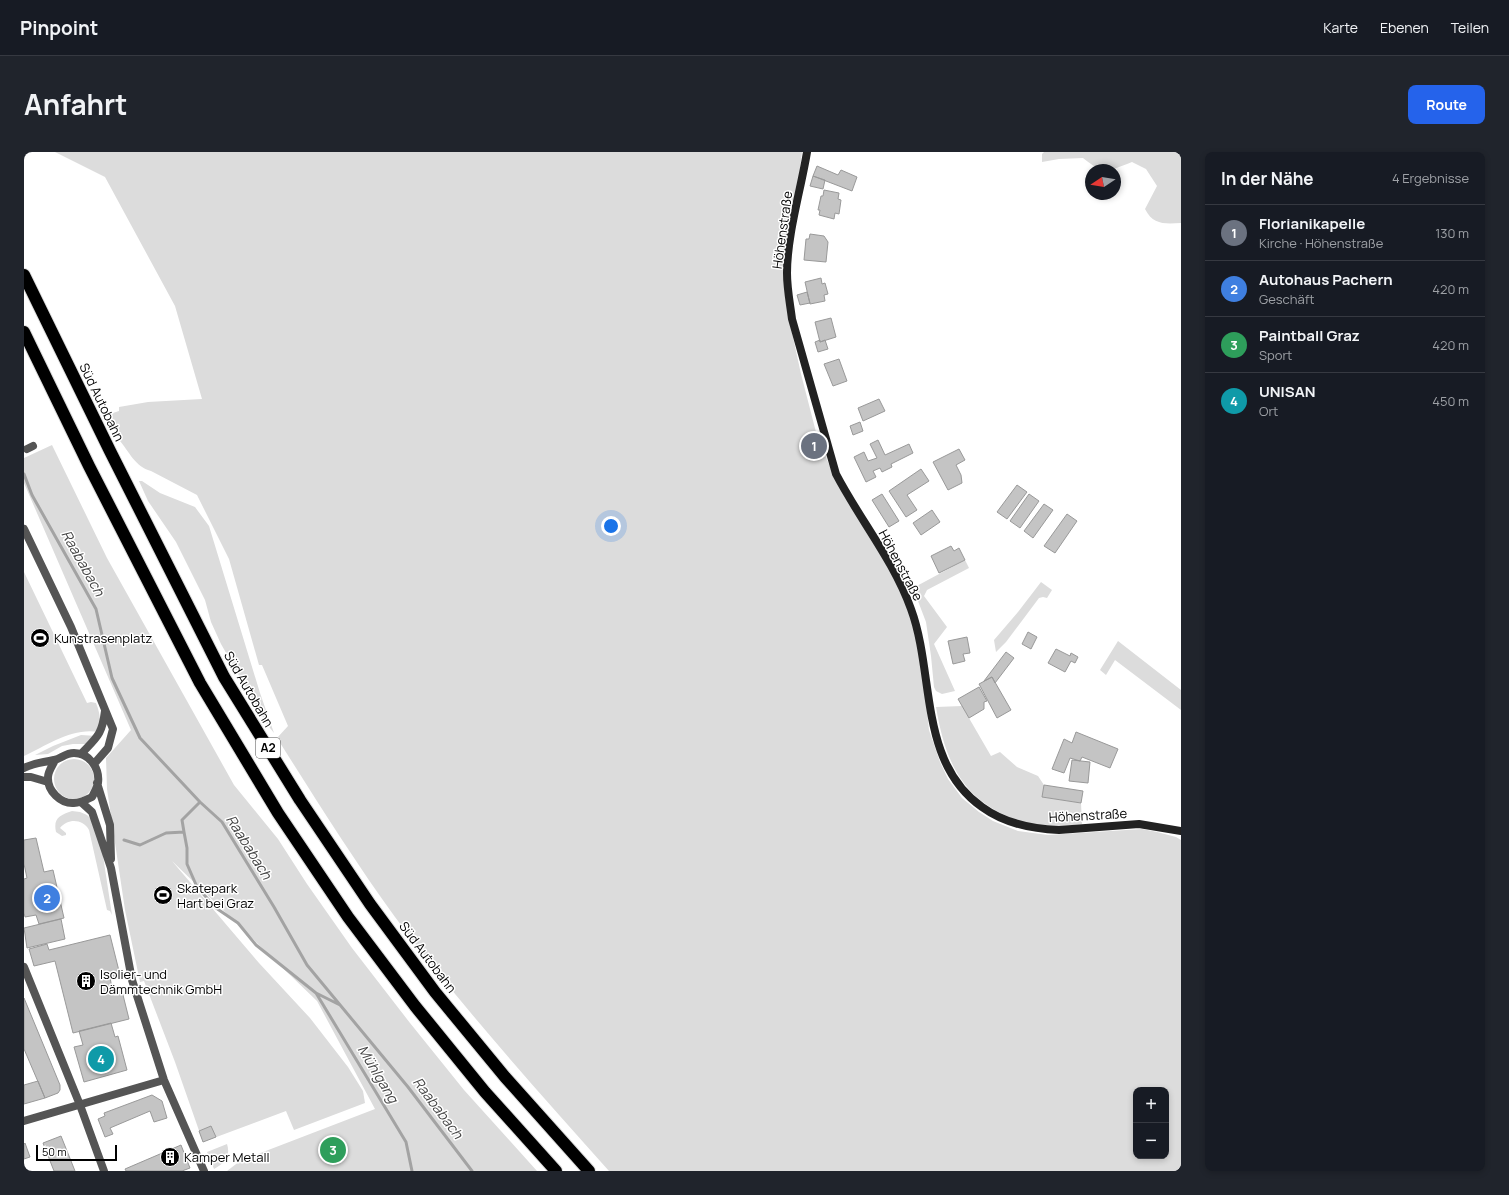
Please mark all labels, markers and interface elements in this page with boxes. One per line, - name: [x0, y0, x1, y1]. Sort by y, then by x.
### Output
- text: Pinpoint: [20, 15, 98, 41]
- text: Karte: [1323, 18, 1358, 37]
- text: Ebenen: [1380, 18, 1429, 37]
- text: Teilen: [1451, 18, 1489, 37]
- text: Anfahrt: [24, 85, 127, 123]
- button: Route: [1408, 85, 1485, 124]
- north arrow: [1085, 164, 1121, 200]
- text: In der Nähe: [1221, 167, 1314, 190]
- text: 4 Ergebnisse: [1392, 169, 1469, 187]
- street label: Höhenstraße: [768, 189, 796, 270]
- text: Florianikapelle: [1259, 213, 1365, 234]
- text: 1: [1231, 224, 1237, 242]
- text: 130 m: [1435, 224, 1469, 242]
- text: Kirche · Höhenstraße: [1259, 234, 1383, 252]
- text: Autohaus Pachern: [1259, 269, 1393, 290]
- text: 2: [1230, 280, 1238, 298]
- text: 420 m: [1432, 280, 1469, 298]
- text: Geschäft: [1259, 290, 1315, 308]
- text: Paintball Graz: [1259, 325, 1360, 346]
- text: 3: [1230, 336, 1238, 354]
- text: 420 m: [1432, 336, 1469, 354]
- text: Sport: [1259, 346, 1292, 364]
- street label: Süd Autobahn: [75, 360, 129, 444]
- text: UNISAN: [1259, 381, 1315, 402]
- text: 4: [1230, 392, 1238, 410]
- text: 450 m: [1432, 392, 1469, 410]
- text: Ort: [1259, 402, 1278, 420]
- pin: 1: [801, 431, 827, 461]
- your location: [601, 516, 621, 536]
- water label: Raababach: [58, 526, 110, 600]
- street label: Höhenstraße: [875, 526, 928, 604]
- sports icon: Kunstrasenplatz: [29, 627, 51, 649]
- place label: Kunstrasenplatz: [54, 629, 152, 647]
- street label: Süd Autobahn: [220, 648, 278, 730]
- road number: A2: [256, 738, 280, 758]
- street label: Höhenstraße: [1048, 804, 1128, 826]
- water label: Raababach: [222, 811, 277, 883]
- place label: Skatepark Hart bei Graz: [177, 879, 254, 912]
- pin: 2: [34, 883, 60, 913]
- sports icon: Skatepark Hart bei Graz: [152, 884, 174, 906]
- street label: Süd Autobahn: [395, 918, 461, 996]
- place label: Isolier- und Dämmtechnik GmbH: [100, 965, 222, 998]
- building icon: Isolier- und Dämmtechnik GmbH: [75, 970, 97, 992]
- water label: Mühlgang: [354, 1041, 404, 1108]
- pin: 4: [88, 1044, 114, 1074]
- water label: Raababach: [409, 1073, 468, 1143]
- map controls: [1133, 1087, 1169, 1159]
- button: +: [1133, 1087, 1169, 1123]
- button: −: [1133, 1123, 1169, 1159]
- pin: 3: [320, 1135, 346, 1165]
- scale bar: [36, 1143, 117, 1162]
- text: 50 m: [42, 1144, 67, 1159]
- building icon: Kamper Metall: [159, 1146, 181, 1168]
- place label: Kamper Metall: [184, 1148, 270, 1166]

